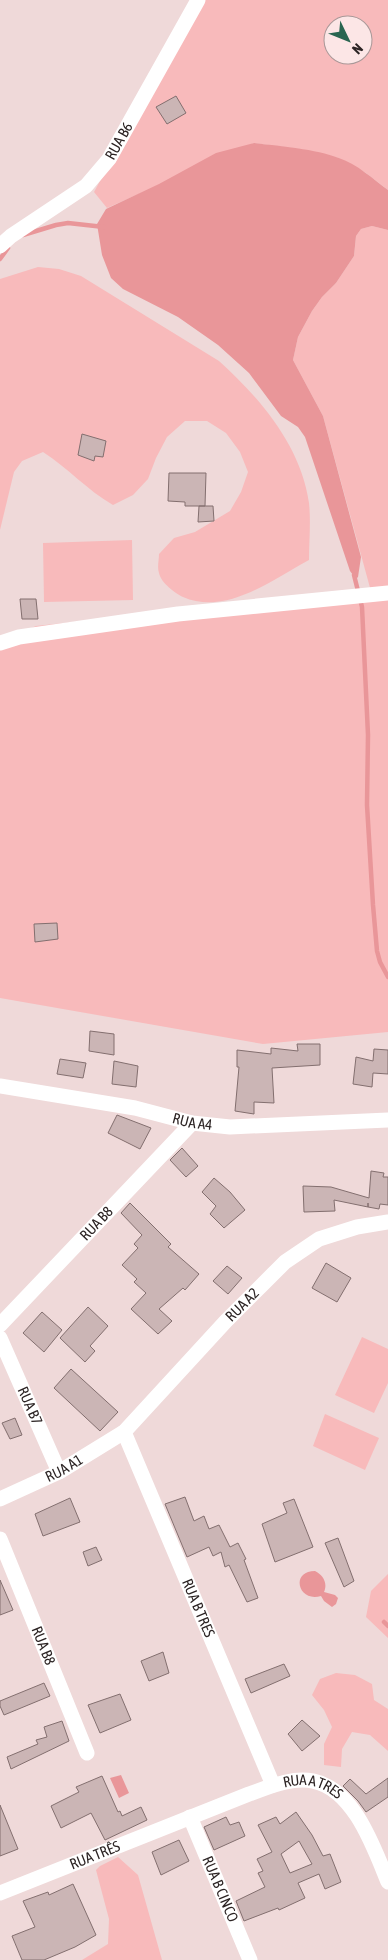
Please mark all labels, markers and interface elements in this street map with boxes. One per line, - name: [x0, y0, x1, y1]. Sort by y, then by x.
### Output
- north arrow: [323, 15, 373, 65]
- text: N: [349, 40, 366, 57]
- street label: RUA B6: [101, 119, 136, 162]
- street label: RUA A4: [171, 1109, 213, 1133]
- street label: RUA B8: [76, 1203, 116, 1244]
- street label: RUA A2: [222, 1284, 262, 1325]
- street label: RUA B7: [14, 1384, 46, 1427]
- street label: RUA A1: [43, 1451, 86, 1485]
- street label: RUA B TRES: [179, 1576, 219, 1640]
- street label: RUA B8: [28, 1624, 59, 1667]
- street label: RUA A TRES: [281, 1771, 347, 1802]
- street label: RUA TRÊS: [67, 1837, 122, 1872]
- street label: RUA B CINCO: [199, 1853, 242, 1924]

